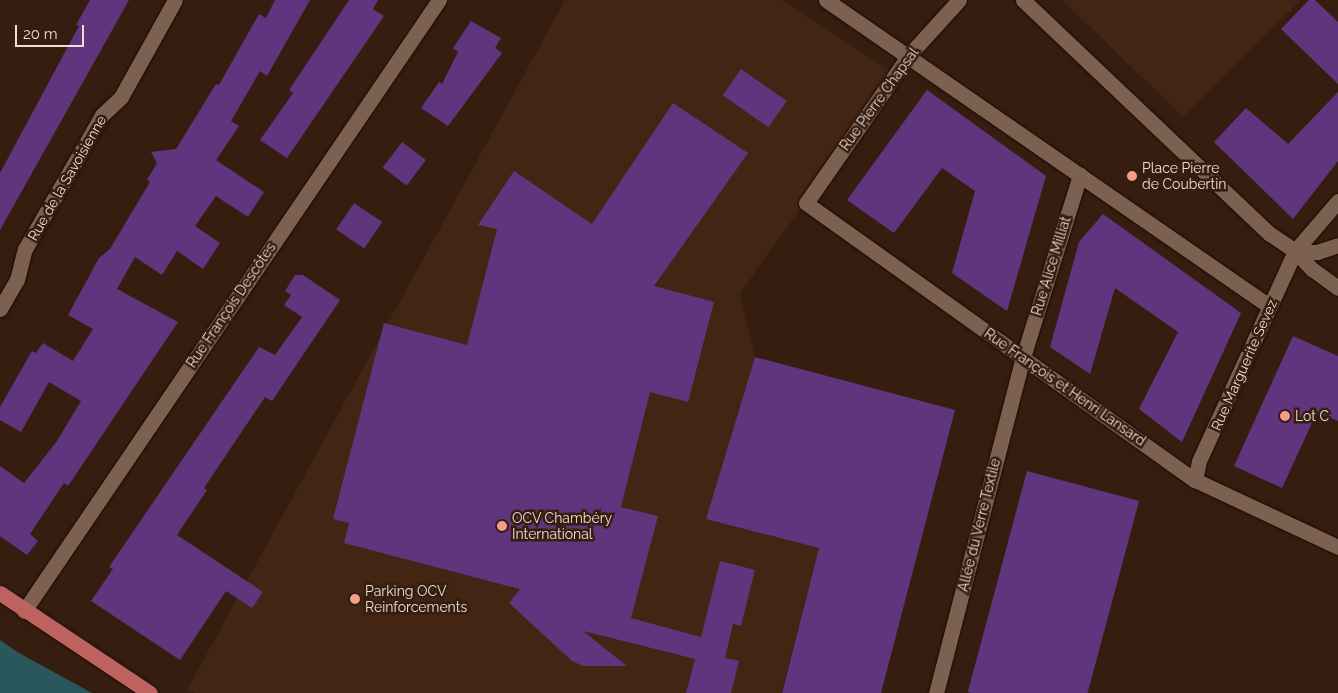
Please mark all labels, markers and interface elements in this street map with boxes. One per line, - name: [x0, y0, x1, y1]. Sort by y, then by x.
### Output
- scale bar: [18, 15, 86, 47]
- text: 20 m: [23, 25, 58, 43]
- street label: Rue Pierre Chapsal: [836, 44, 922, 154]
- street label: Rue de la Savoisienne: [24, 112, 110, 244]
- place label: Place Pierre de Coubertin: [1142, 160, 1226, 192]
- marker: Place Pierre de Coubertin: [1126, 170, 1138, 182]
- street label: Rue Alice Milliat: [1028, 214, 1074, 318]
- street label: Rue François Descôtes: [183, 239, 279, 371]
- street label: Rue Marguerite Sevez: [1207, 297, 1281, 433]
- street label: Rue François et Henri Lansard: [981, 325, 1149, 449]
- place label: Lot C: [1295, 408, 1329, 424]
- marker: Lot C: [1279, 410, 1291, 422]
- street label: Allée du Verre Textile: [954, 456, 1004, 594]
- place label: OCV Chambéry International: [512, 510, 613, 542]
- marker: OCV Chambéry International: [496, 520, 508, 532]
- place label: Parking OCV Reinforcements: [365, 583, 467, 616]
- marker: Parking OCV Reinforcements: [349, 593, 361, 605]

